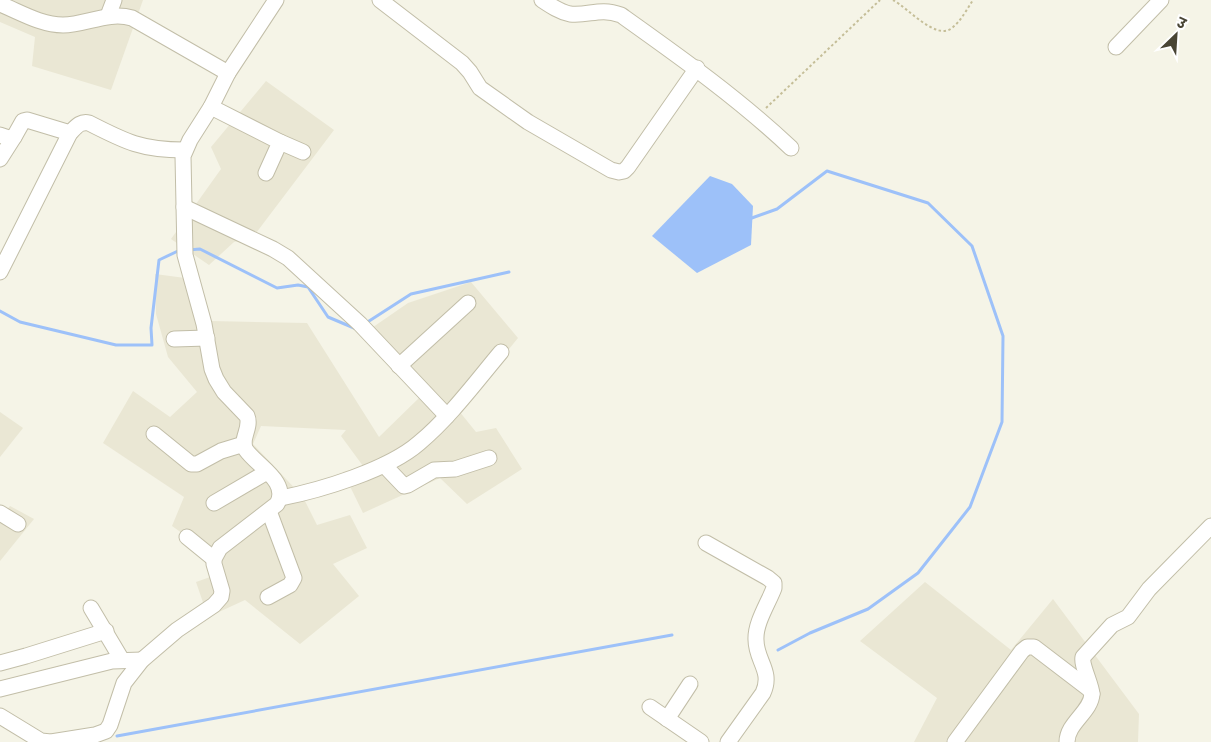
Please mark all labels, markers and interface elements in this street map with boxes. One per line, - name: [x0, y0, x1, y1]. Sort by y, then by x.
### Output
- north arrow: [1151, 10, 1201, 60]
- text: उ: [1173, 12, 1190, 34]

